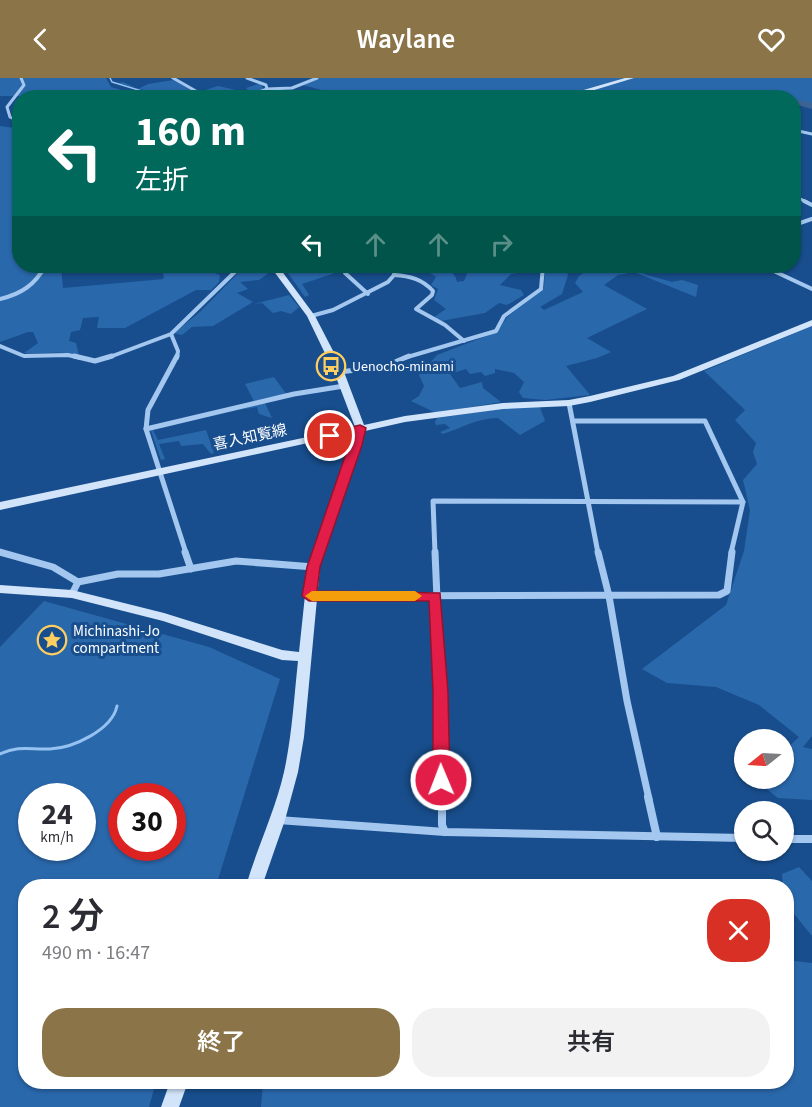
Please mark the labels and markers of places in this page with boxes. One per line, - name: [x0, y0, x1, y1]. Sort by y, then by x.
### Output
- bus stop icon: Uenocho-minami: [315, 350, 347, 382]
- place label: Uenocho-minami: [352, 357, 454, 377]
- pin: [304, 410, 355, 461]
- place label: Michinashi-Jo compartment: [73, 621, 160, 659]
- place icon: Michinashi-Jo compartment: [36, 624, 68, 656]

